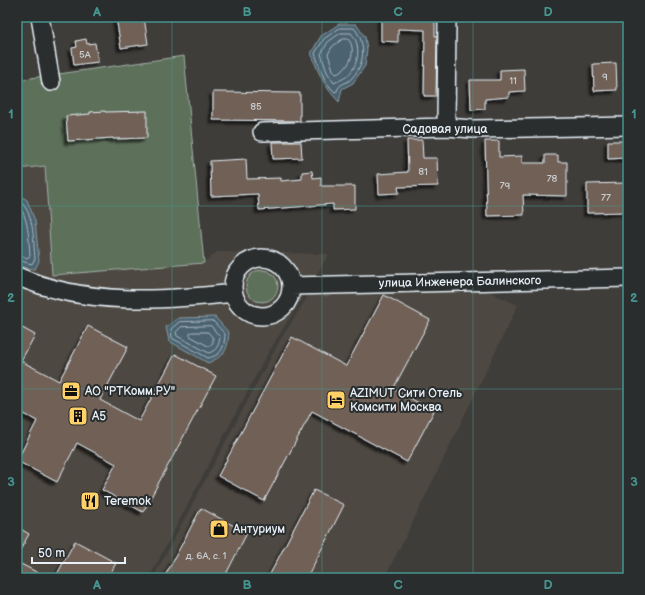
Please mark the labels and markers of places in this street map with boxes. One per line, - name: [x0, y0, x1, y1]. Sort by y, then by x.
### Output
- office icon: АО "РТКомм.РУ": [60, 380, 82, 402]
- place label: АО "РТКомм.РУ": [84, 384, 175, 399]
- place label: AZIMUT Сити Отель Комсити Москва: [350, 386, 462, 415]
- hotel icon: AZIMUT Сити Отель Комсити Москва: [325, 389, 347, 411]
- building icon: А5: [67, 405, 89, 427]
- place label: А5: [91, 409, 106, 424]
- restaurant icon: Teremok: [79, 490, 101, 512]
- place label: Teremok: [104, 494, 151, 509]
- shop icon: Антуриум: [208, 518, 230, 540]
- place label: Антуриум: [232, 522, 285, 537]

